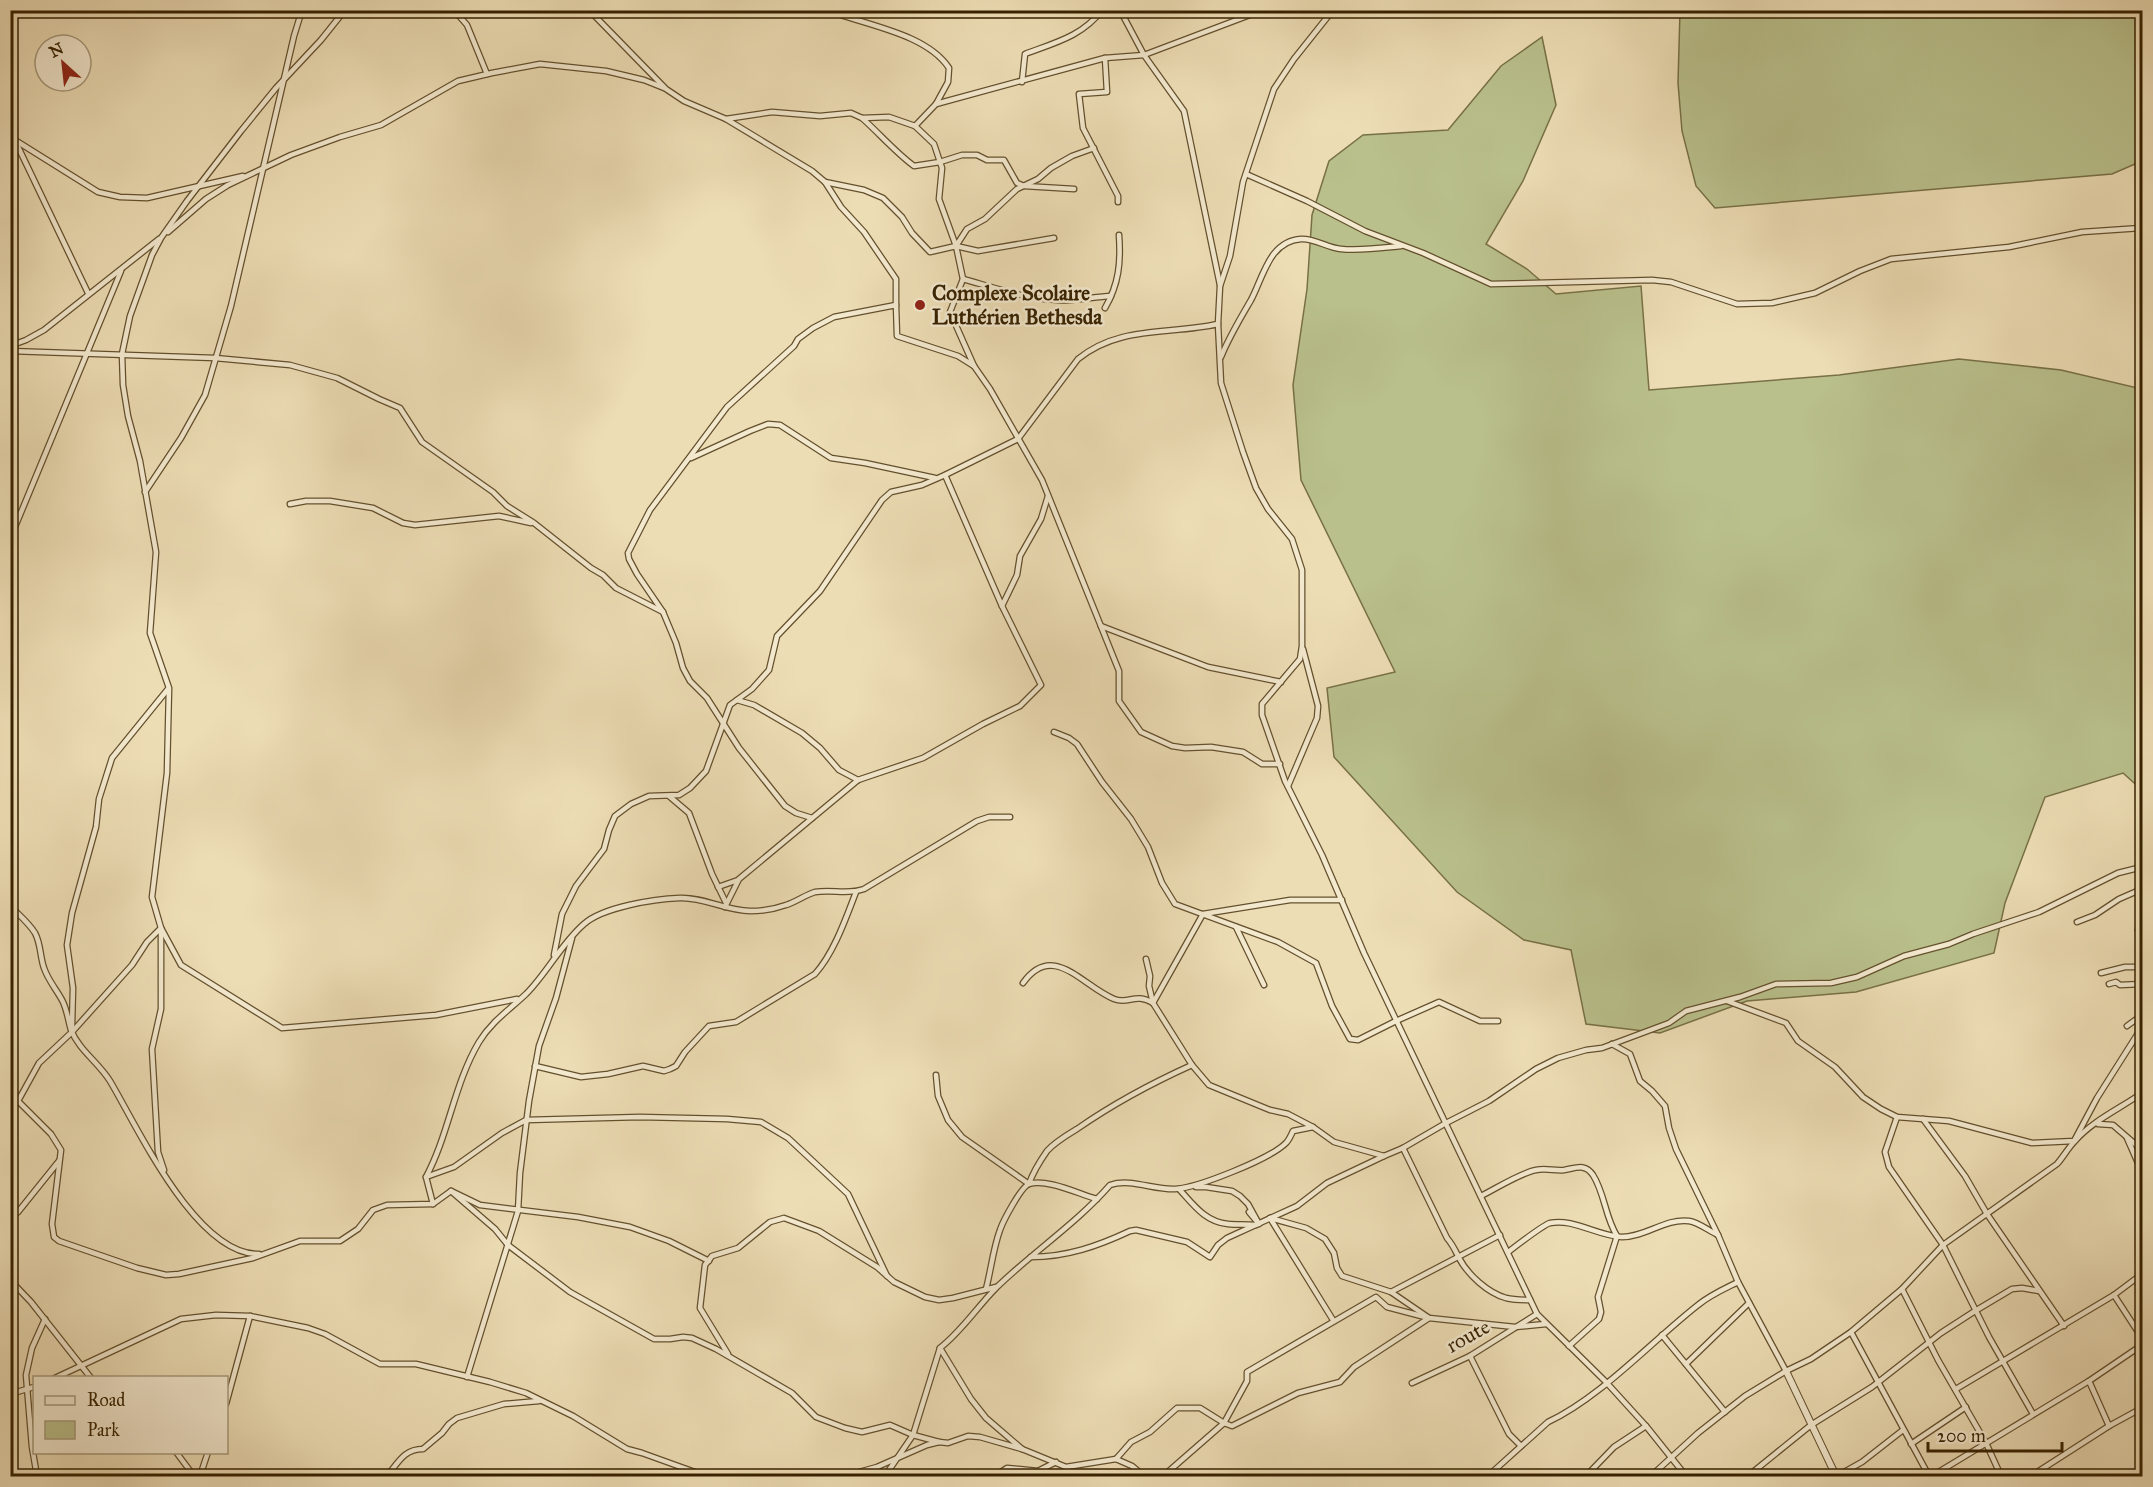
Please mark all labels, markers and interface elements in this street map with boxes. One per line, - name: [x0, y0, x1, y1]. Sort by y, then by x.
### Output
- north arrow: [33, 33, 93, 93]
- text: N: [46, 38, 67, 62]
- place label: Complexe Scolaire Luthérien Bethesda: [932, 280, 1103, 330]
- marker: Complexe Scolaire Luthérien Bethesda: [913, 298, 927, 312]
- street label: route: [1442, 1313, 1495, 1358]
- legend: [33, 1376, 228, 1454]
- text: Road: [87, 1389, 125, 1411]
- scale bar: [1928, 1415, 2062, 1453]
- text: Park: [87, 1419, 120, 1441]
- text: 200 m: [1937, 1425, 1986, 1447]

